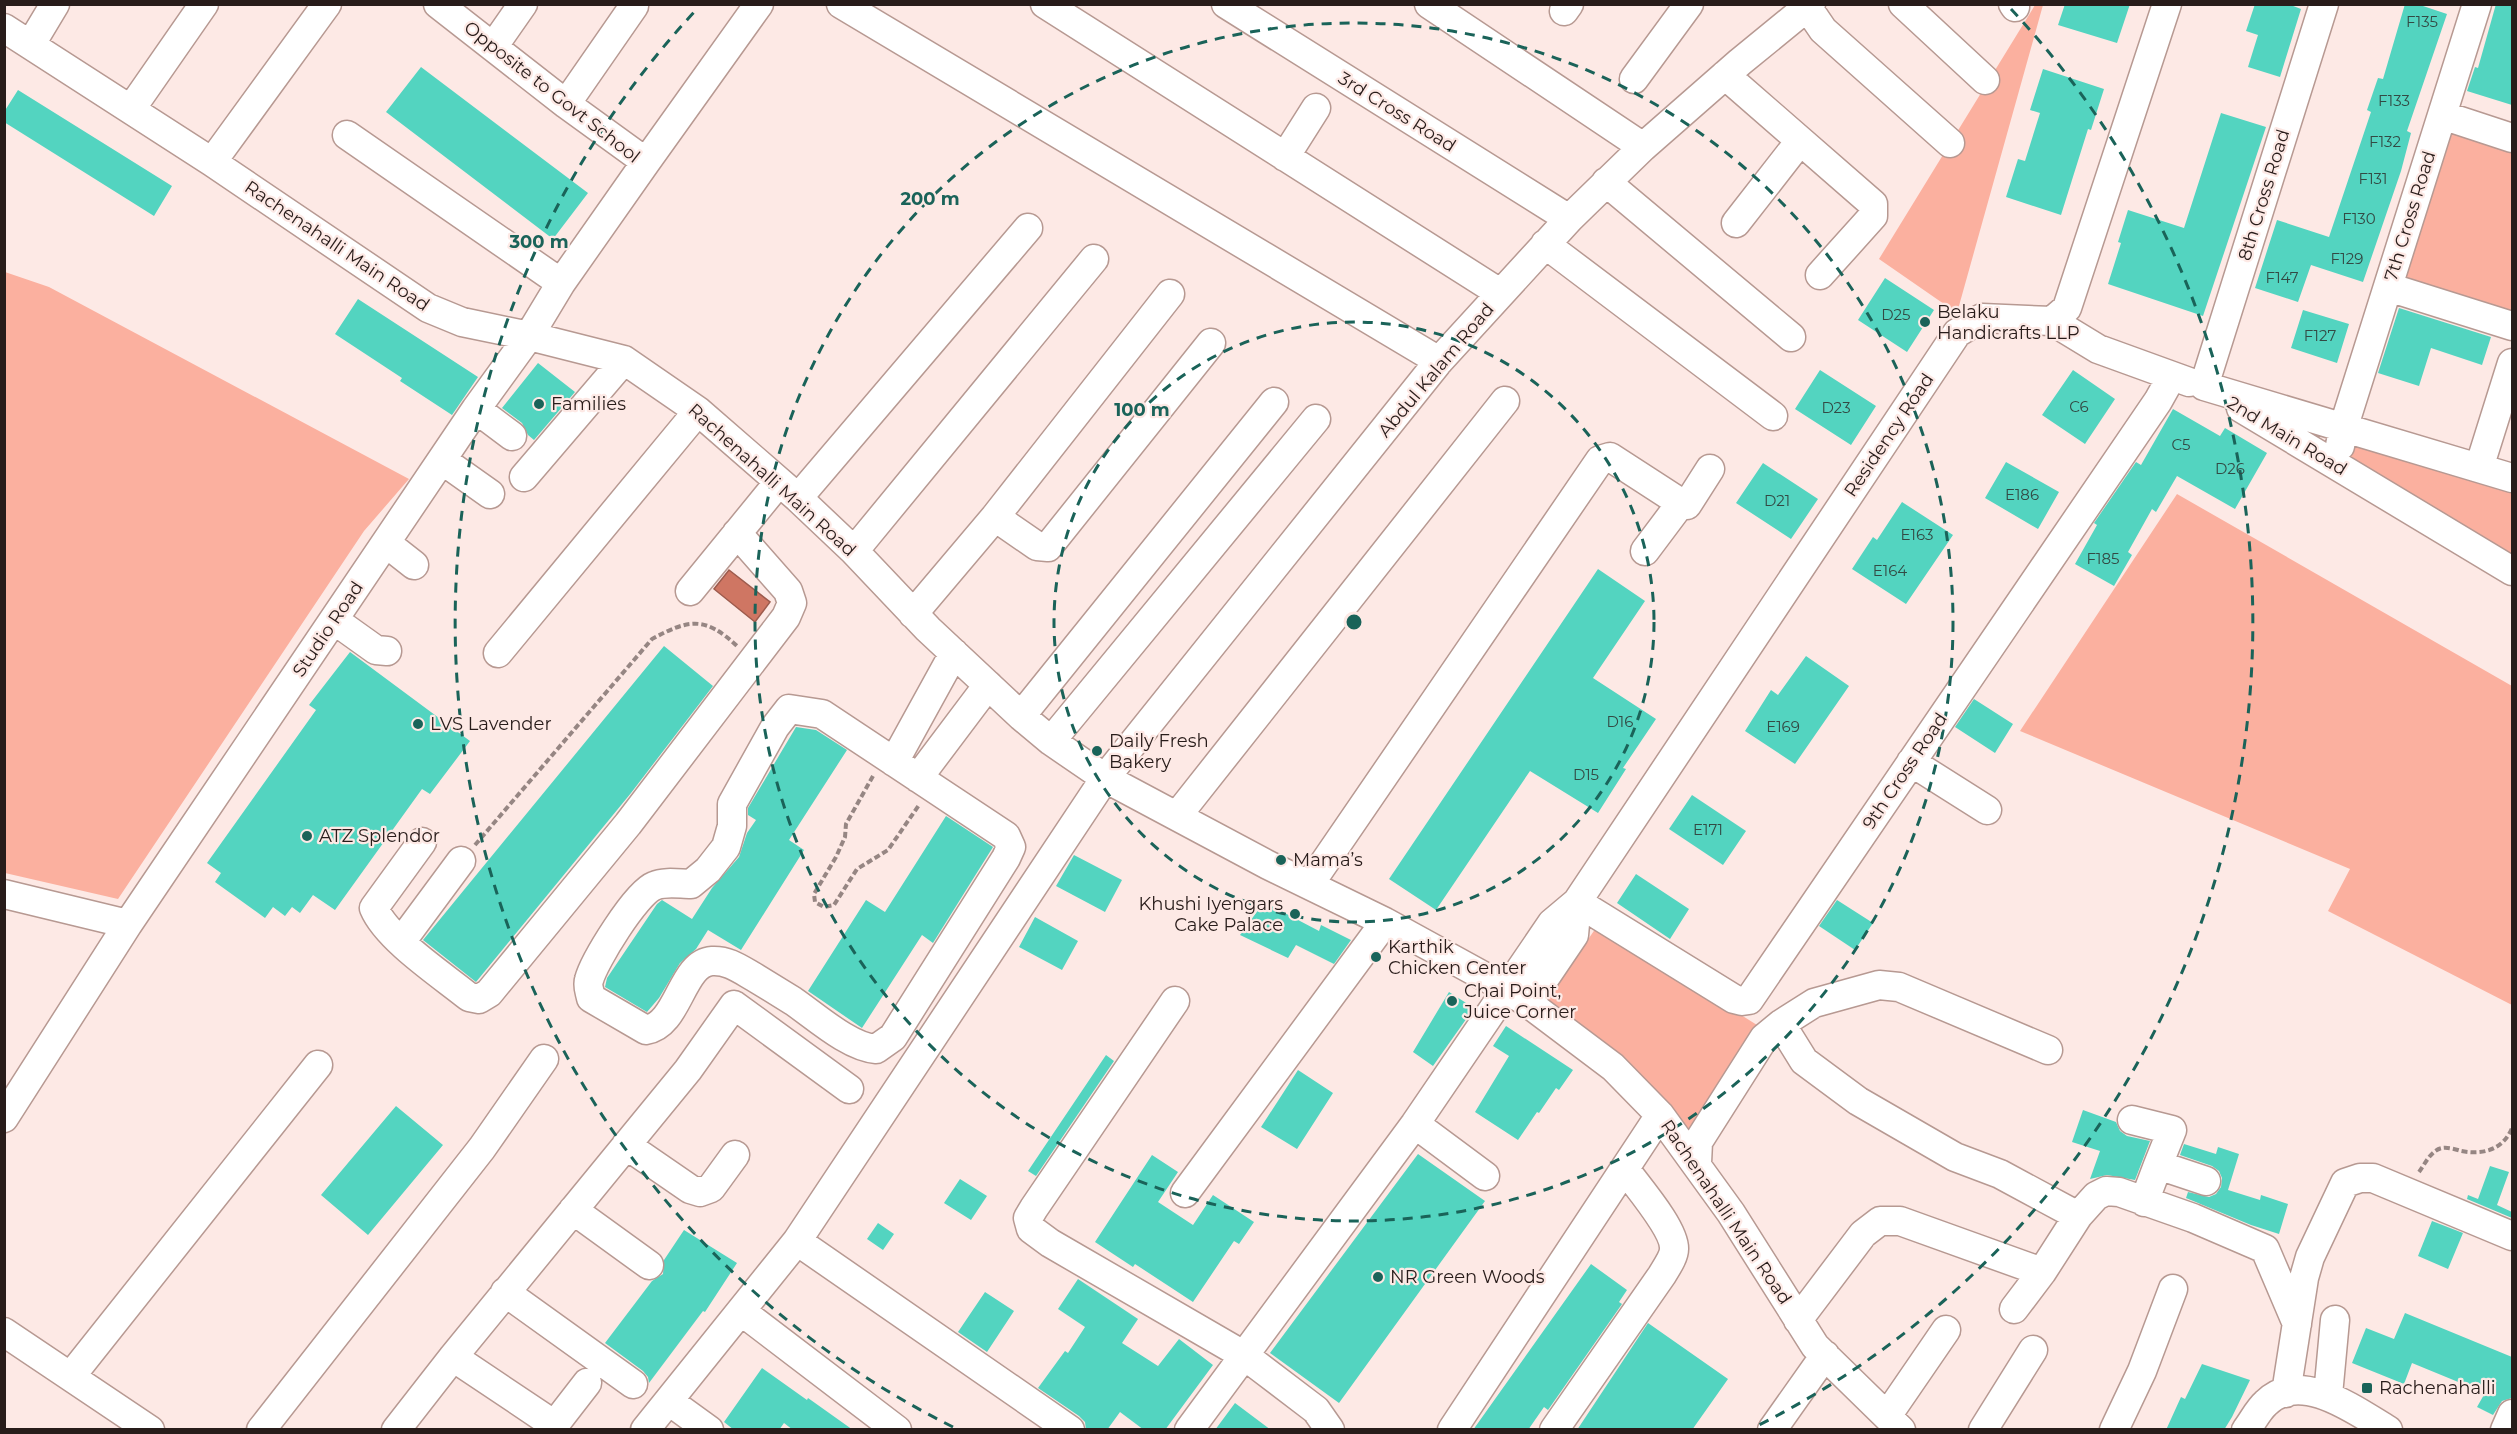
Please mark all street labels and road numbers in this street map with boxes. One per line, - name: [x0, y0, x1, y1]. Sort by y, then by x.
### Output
- street label: Opposite to Govt School: [460, 16, 644, 168]
- street label: 3rd Cross Road: [1334, 67, 1460, 157]
- street label: 8th Cross Road: [2234, 127, 2294, 263]
- street label: 7th Cross Road: [2380, 148, 2440, 284]
- street label: Rachenahalli Main Road: [240, 176, 434, 316]
- street label: Abdul Kalam Road: [1373, 298, 1499, 442]
- street label: Residency Road: [1840, 369, 1938, 501]
- street label: 2nd Main Road: [2223, 392, 2351, 480]
- street label: Rachenahalli Main Road: [684, 399, 860, 561]
- street label: Studio Road: [288, 577, 368, 681]
- street label: 9th Cross Road: [1858, 709, 1952, 833]
- street label: Rachenahalli Main Road: [1656, 1115, 1796, 1309]

